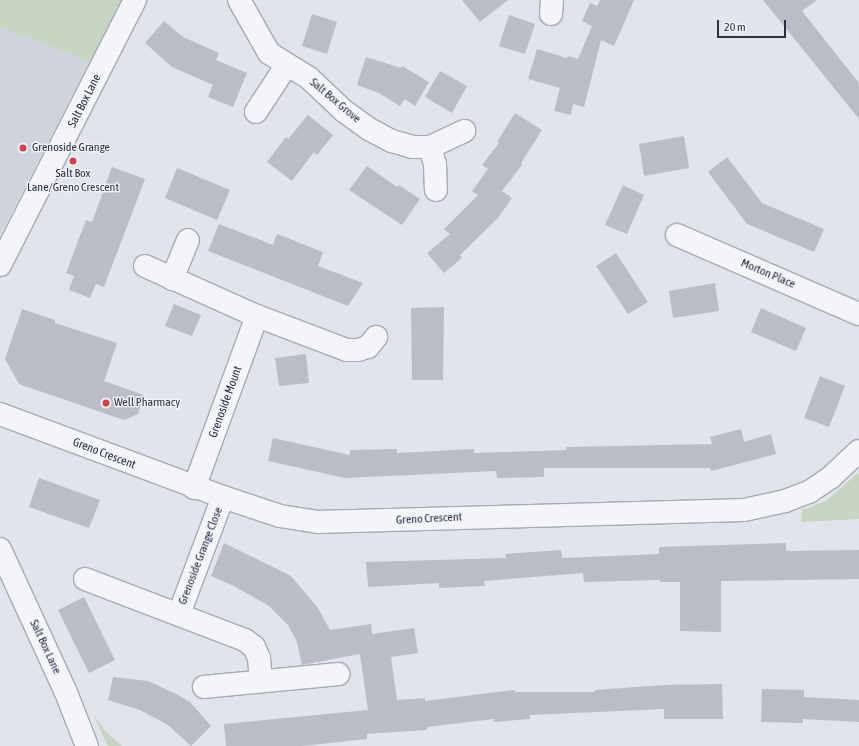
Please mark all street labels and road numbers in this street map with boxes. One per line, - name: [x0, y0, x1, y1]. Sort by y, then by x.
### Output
- street label: Salt Box Lane: [65, 72, 105, 130]
- street label: Salt Box Grove: [307, 75, 363, 127]
- street label: Morton Place: [738, 256, 798, 292]
- street label: Grenoside Mount: [206, 364, 246, 440]
- street label: Greno Crescent: [70, 435, 138, 473]
- street label: Grenoside Grange Close: [176, 505, 226, 607]
- street label: Greno Crescent: [396, 510, 462, 528]
- street label: Salt Box Lane: [26, 618, 64, 676]

